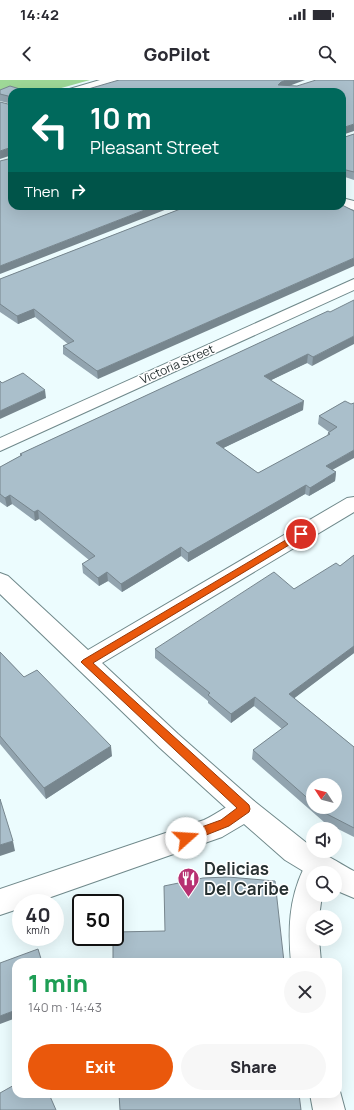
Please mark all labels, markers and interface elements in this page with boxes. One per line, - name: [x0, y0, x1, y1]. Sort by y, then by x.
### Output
- text: 14:42: [20, 4, 59, 25]
- text: GoPilot: [144, 42, 210, 66]
- icon: back: [16, 43, 38, 65]
- icon: search: [316, 43, 338, 65]
- text: 10 m: [90, 99, 151, 137]
- icon: left: [24, 104, 76, 156]
- text: Pleasant Street: [90, 135, 219, 159]
- icon: right: [67, 180, 89, 202]
- text: Then: [24, 181, 59, 202]
- street label: Victoria Street: [137, 340, 217, 388]
- pin: [284, 517, 318, 551]
- icon: arrive: [290, 523, 312, 545]
- north arrow: [306, 778, 342, 814]
- map controls: [306, 778, 342, 946]
- position arrow: [165, 817, 207, 859]
- button: sound: [306, 822, 342, 858]
- place label: Delicias Del Caribe: [204, 857, 289, 900]
- restaurant icon: Delicias Del Caribe: [176, 865, 202, 898]
- button: search: [306, 866, 342, 902]
- speed limit sign: 50: [72, 894, 124, 946]
- text: 40: [25, 901, 51, 928]
- button: layers: [306, 910, 342, 946]
- text: km/h: [26, 923, 50, 937]
- text: 1 min: [28, 966, 88, 999]
- button: close: [284, 971, 326, 1013]
- text: 140 m · 14:43: [28, 998, 102, 1016]
- button: Exit: [28, 1044, 173, 1090]
- button: Share: [181, 1044, 326, 1090]

